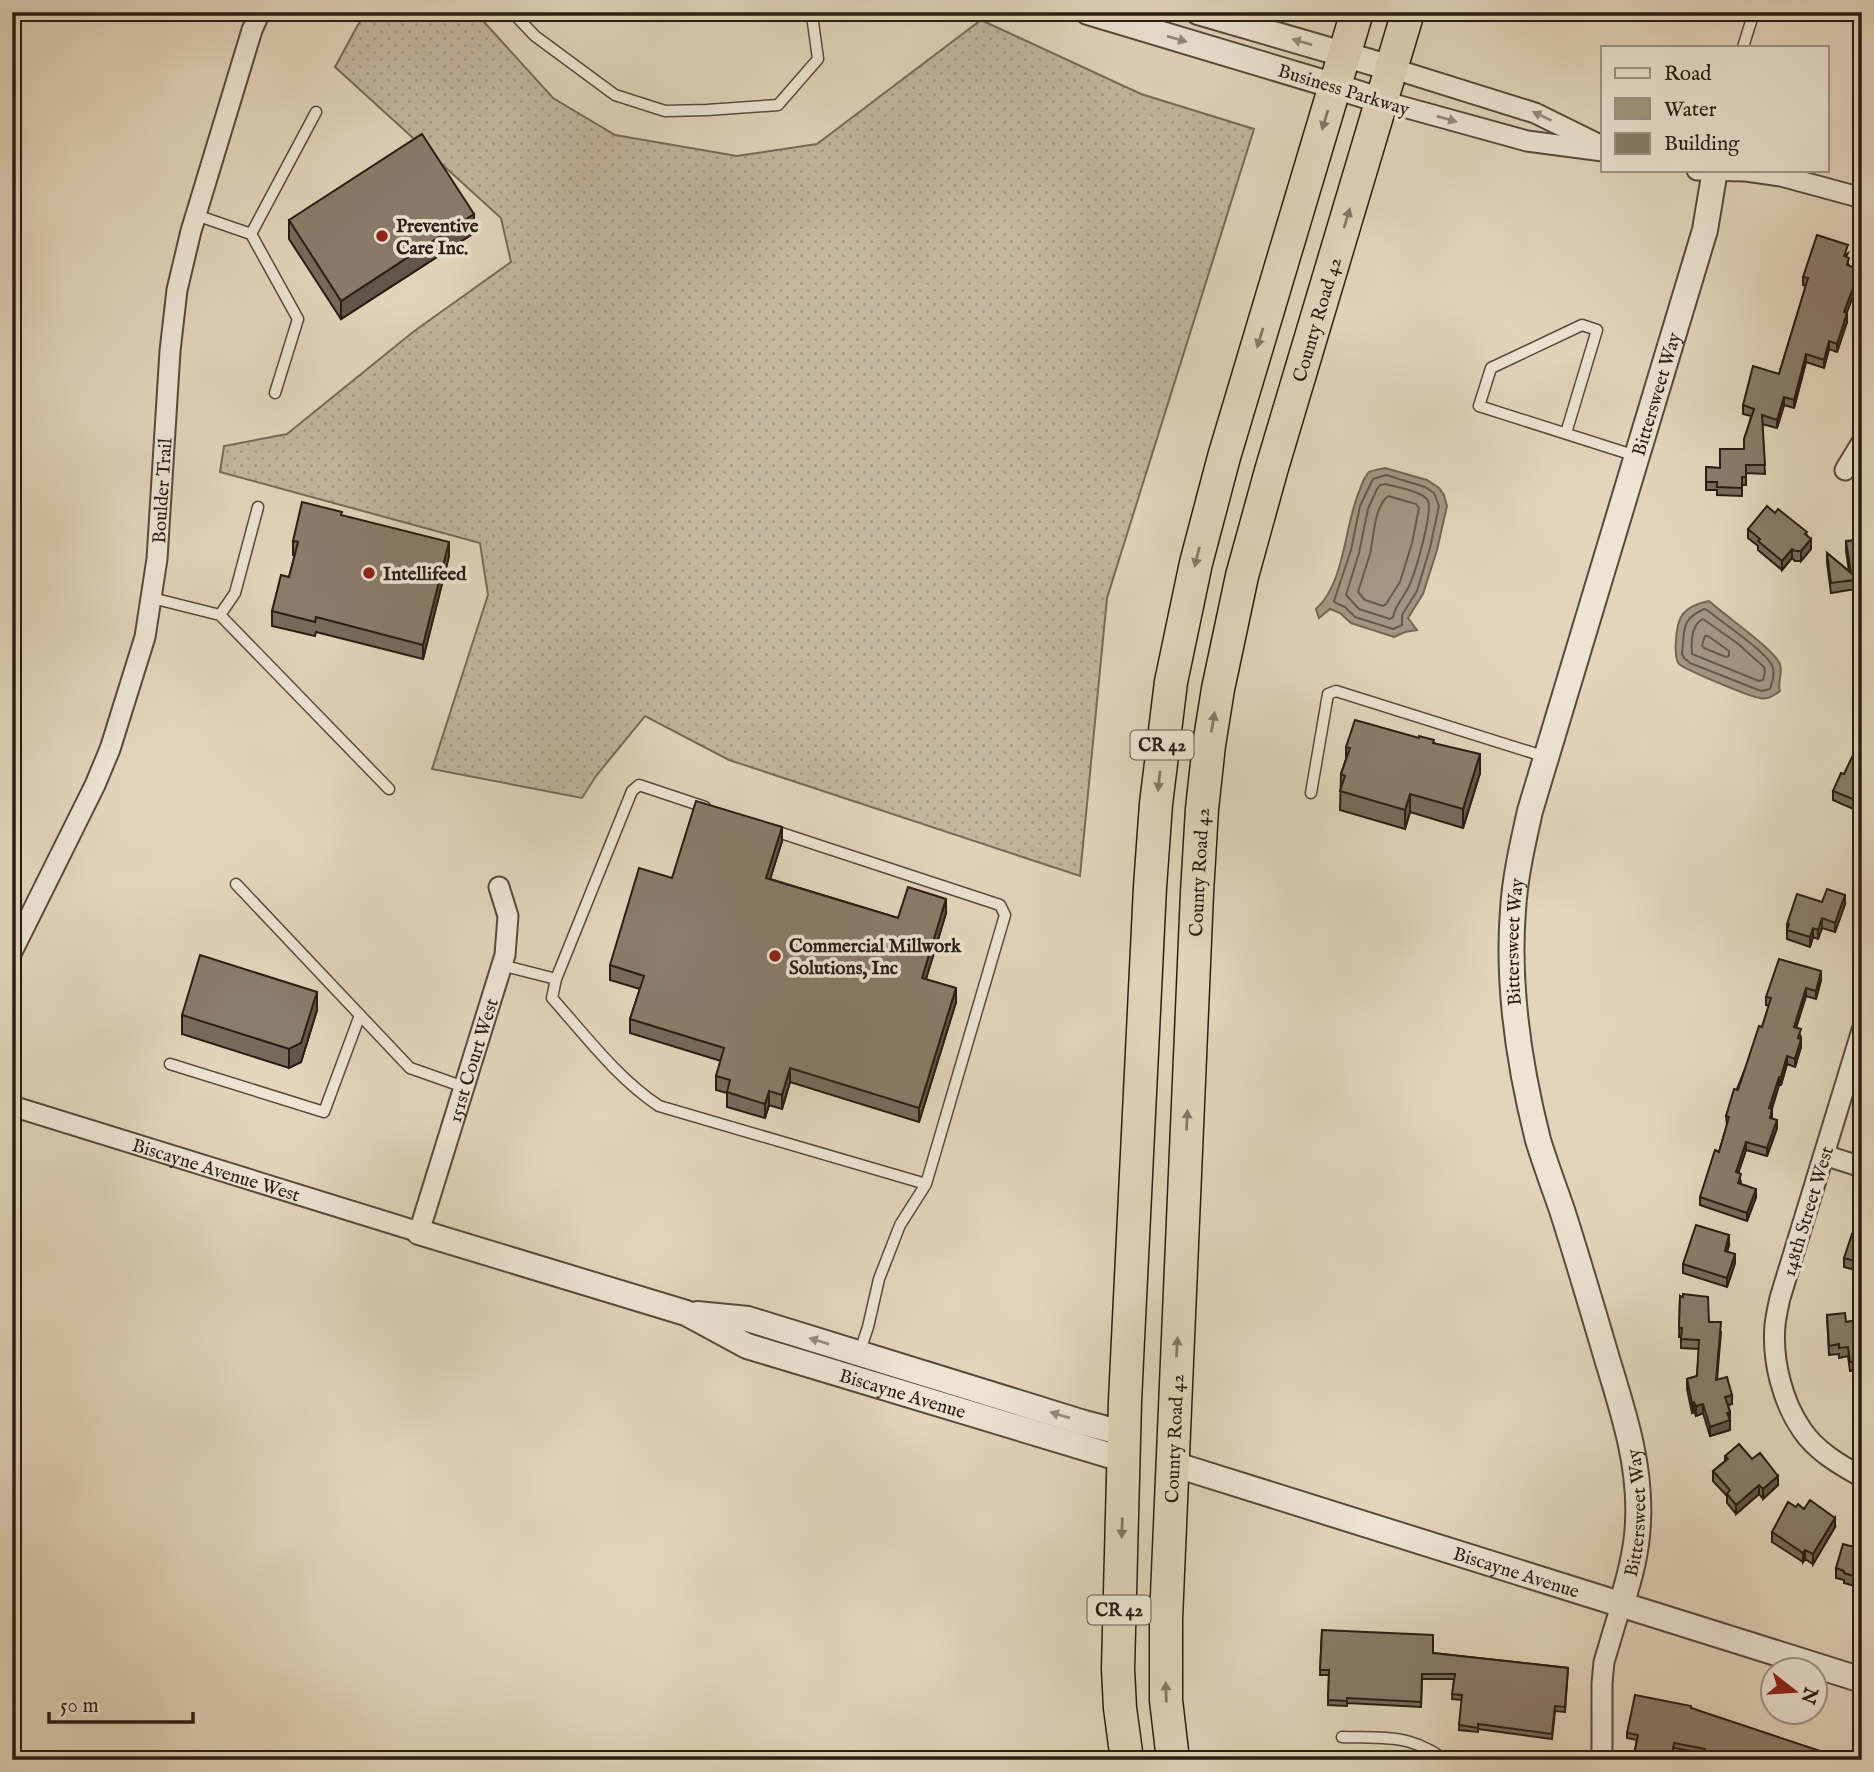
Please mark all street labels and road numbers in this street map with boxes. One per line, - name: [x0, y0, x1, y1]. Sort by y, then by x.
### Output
- street label: Business Parkway: [1275, 59, 1413, 123]
- street label: County Road 42: [1288, 255, 1348, 385]
- street label: Bittersweet Way: [1628, 329, 1688, 459]
- street label: Boulder Trail: [148, 437, 179, 544]
- road number: CR 42: [1130, 730, 1194, 760]
- street label: County Road 42: [1185, 807, 1216, 937]
- street label: Bittersweet Way: [1501, 876, 1530, 1007]
- street label: 151st Court West: [444, 995, 505, 1126]
- street label: Biscayne Avenue West: [129, 1134, 303, 1209]
- street label: 148th Street West: [1778, 1143, 1840, 1280]
- street label: Biscayne Avenue: [836, 1364, 969, 1425]
- street label: County Road 42: [1161, 1374, 1190, 1504]
- street label: Bittersweet Way: [1620, 1446, 1652, 1580]
- street label: Biscayne Avenue: [1450, 1543, 1582, 1605]
- road number: CR 42: [1088, 1596, 1150, 1624]

